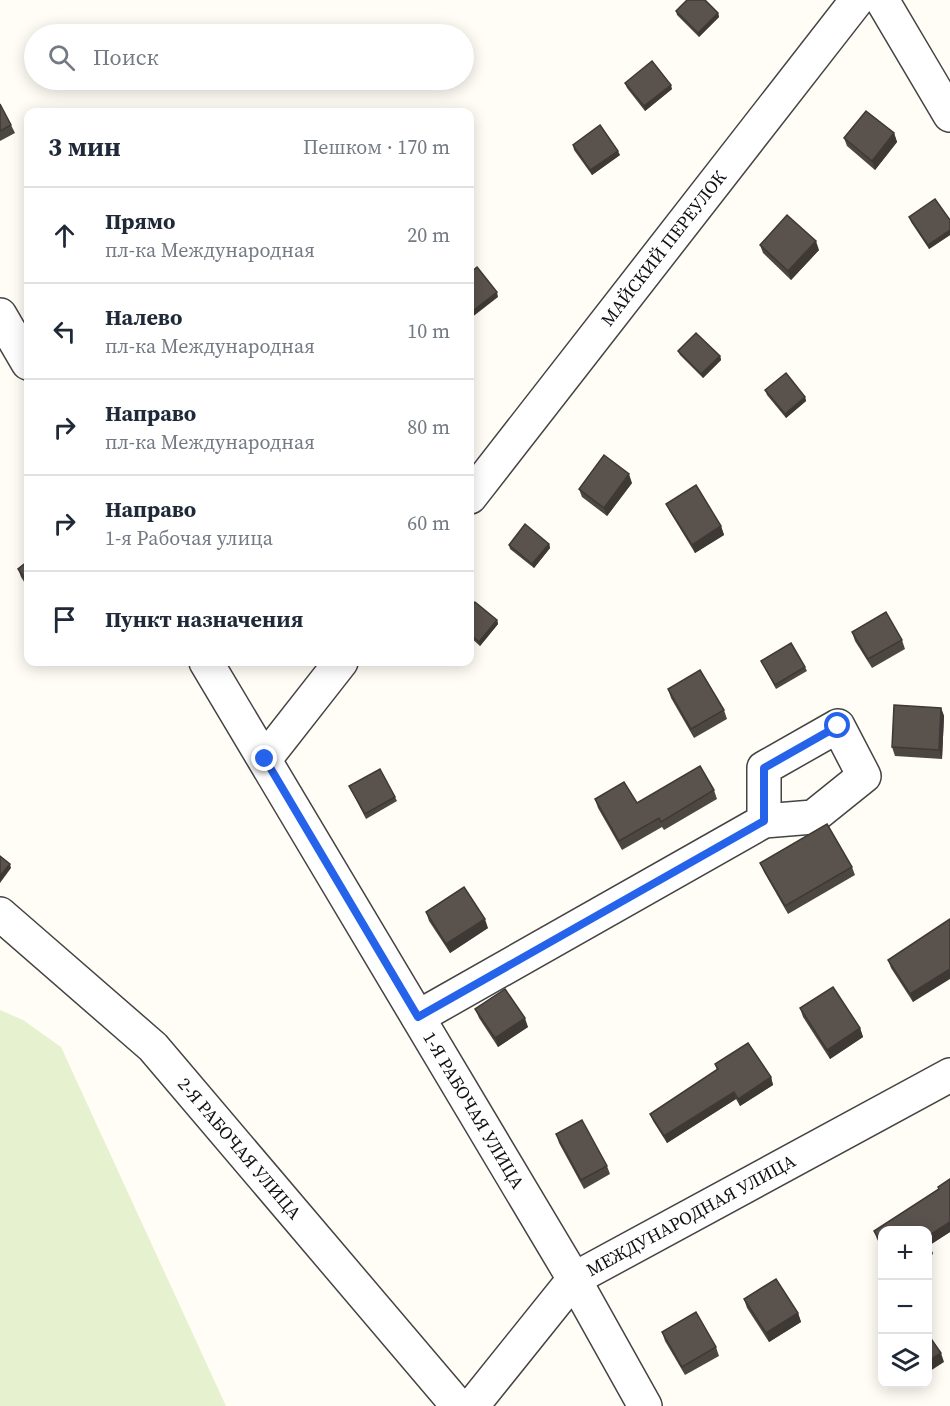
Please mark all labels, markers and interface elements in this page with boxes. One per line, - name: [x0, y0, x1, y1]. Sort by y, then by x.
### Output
- search box: [24, 24, 474, 90]
- icon: search: [45, 41, 78, 74]
- text: Поиск: [93, 42, 159, 72]
- text: 3 мин: [48, 129, 121, 165]
- text: Пешком · 170 m: [303, 133, 450, 161]
- street label: МАЙСКИЙ ПЕРЕУЛОК: [595, 165, 732, 331]
- text: Прямо: [105, 206, 175, 236]
- icon: ahead: [48, 219, 81, 252]
- text: 20 m: [407, 221, 450, 249]
- text: пл-ка Международная: [105, 236, 315, 264]
- text: Налево: [105, 302, 182, 332]
- icon: left: [48, 315, 81, 348]
- text: 10 m: [407, 317, 450, 345]
- text: пл-ка Международная: [105, 332, 315, 360]
- text: Направо: [105, 398, 196, 428]
- icon: right: [48, 411, 81, 444]
- text: 80 m: [407, 413, 450, 441]
- text: пл-ка Международная: [105, 428, 315, 456]
- text: Направо: [105, 494, 196, 524]
- icon: right: [48, 507, 81, 540]
- text: 60 m: [407, 509, 450, 537]
- text: 1-я Рабочая улица: [105, 524, 273, 552]
- icon: arrive: [48, 603, 81, 636]
- text: Пункт назначения: [105, 604, 303, 634]
- route start: [824, 712, 850, 738]
- route end: [251, 745, 277, 771]
- street label: 1-Я РАБОЧАЯ УЛИЦА: [417, 1027, 530, 1193]
- street label: 2-Я РАБОЧАЯ УЛИЦА: [172, 1072, 307, 1225]
- street label: МЕЖДУНАРОДНАЯ УЛИЦА: [582, 1148, 800, 1282]
- map controls: [878, 1226, 932, 1388]
- button: +: [878, 1226, 932, 1280]
- button: −: [878, 1280, 932, 1334]
- button: layers: [878, 1334, 932, 1388]

